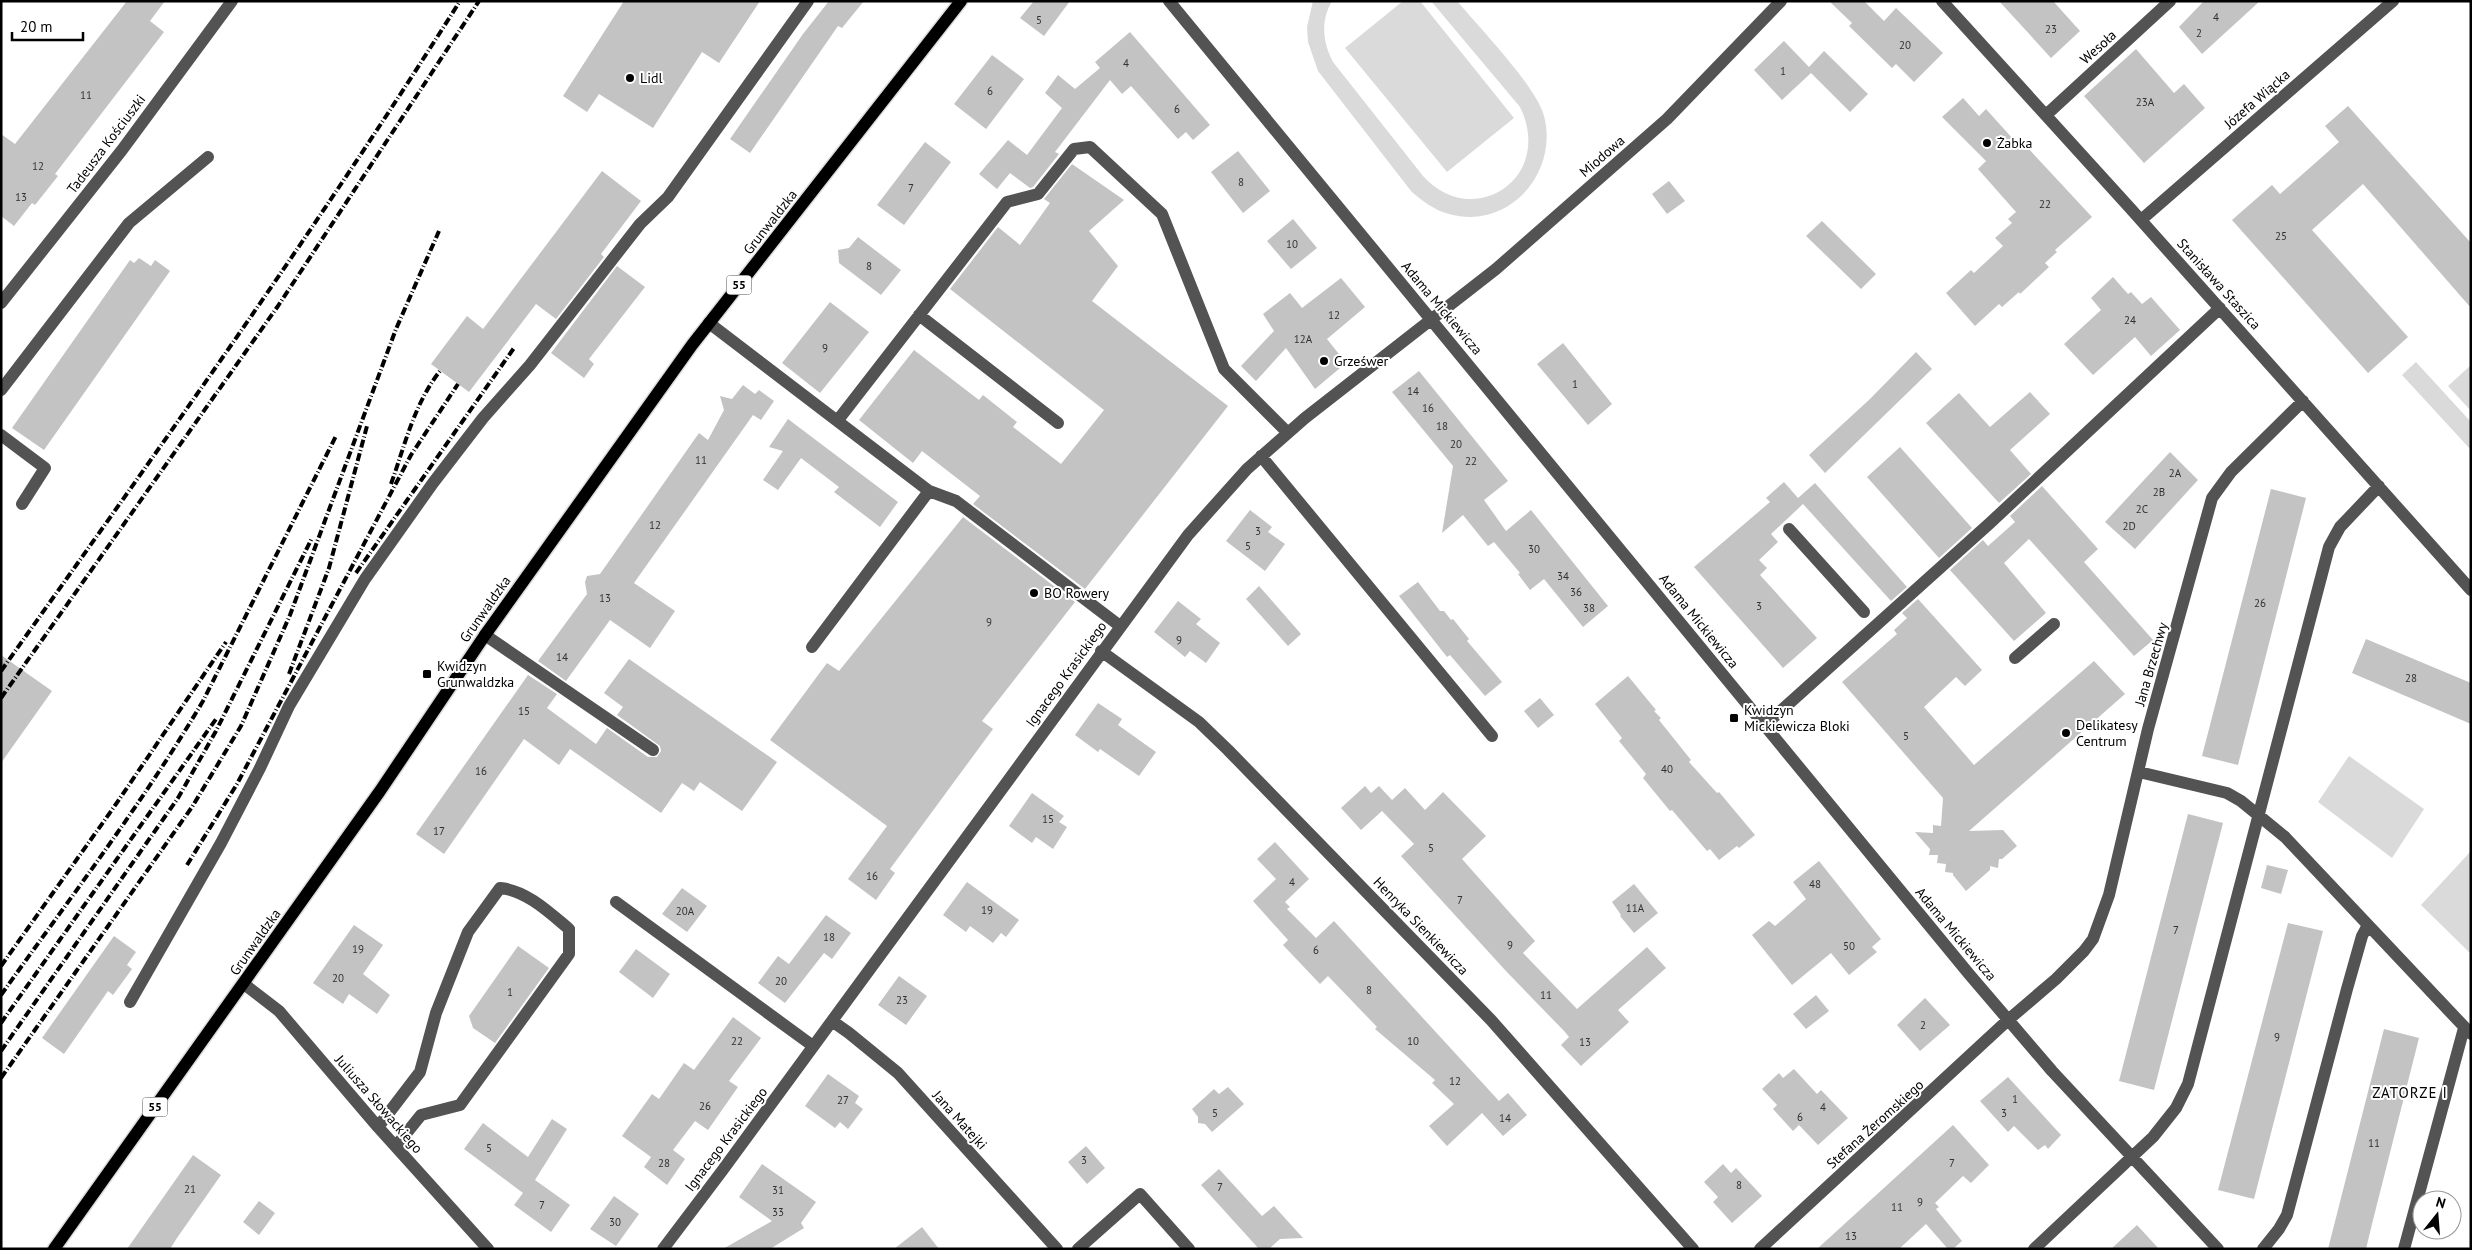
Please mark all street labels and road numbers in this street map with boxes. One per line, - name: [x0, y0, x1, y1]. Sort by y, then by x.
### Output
- street label: Wesoła: [2076, 26, 2120, 68]
- street label: Józefa Wiącka: [2220, 65, 2294, 133]
- street label: Tadeusza Kościuszki: [63, 91, 149, 197]
- street label: Miodowa: [1576, 131, 1628, 181]
- street label: Grunwaldzka: [739, 186, 801, 258]
- street label: Stanisława Staszica: [2173, 235, 2265, 333]
- street label: Adama Mickiewicza: [1398, 258, 1486, 358]
- road number: 55: [726, 276, 752, 294]
- street label: Adama Mickiewicza: [1655, 570, 1743, 672]
- street label: Grunwaldzka: [455, 572, 515, 646]
- street label: Ignacego Krasickiego: [1022, 618, 1110, 730]
- street label: Jana Brzechwy: [2130, 620, 2172, 709]
- street label: Henryka Sienkiewicza: [1370, 873, 1473, 979]
- street label: Adama Mickiewicza: [1912, 884, 2000, 984]
- street label: Grunwaldzka: [225, 905, 285, 979]
- street label: Juliusza Słowackiego: [331, 1050, 427, 1157]
- street label: Stefana Żeromskiego: [1823, 1076, 1927, 1172]
- street label: Ignacego Krasickiego: [681, 1083, 771, 1195]
- street label: Jana Matejki: [928, 1086, 991, 1153]
- road number: 55: [142, 1098, 168, 1116]

